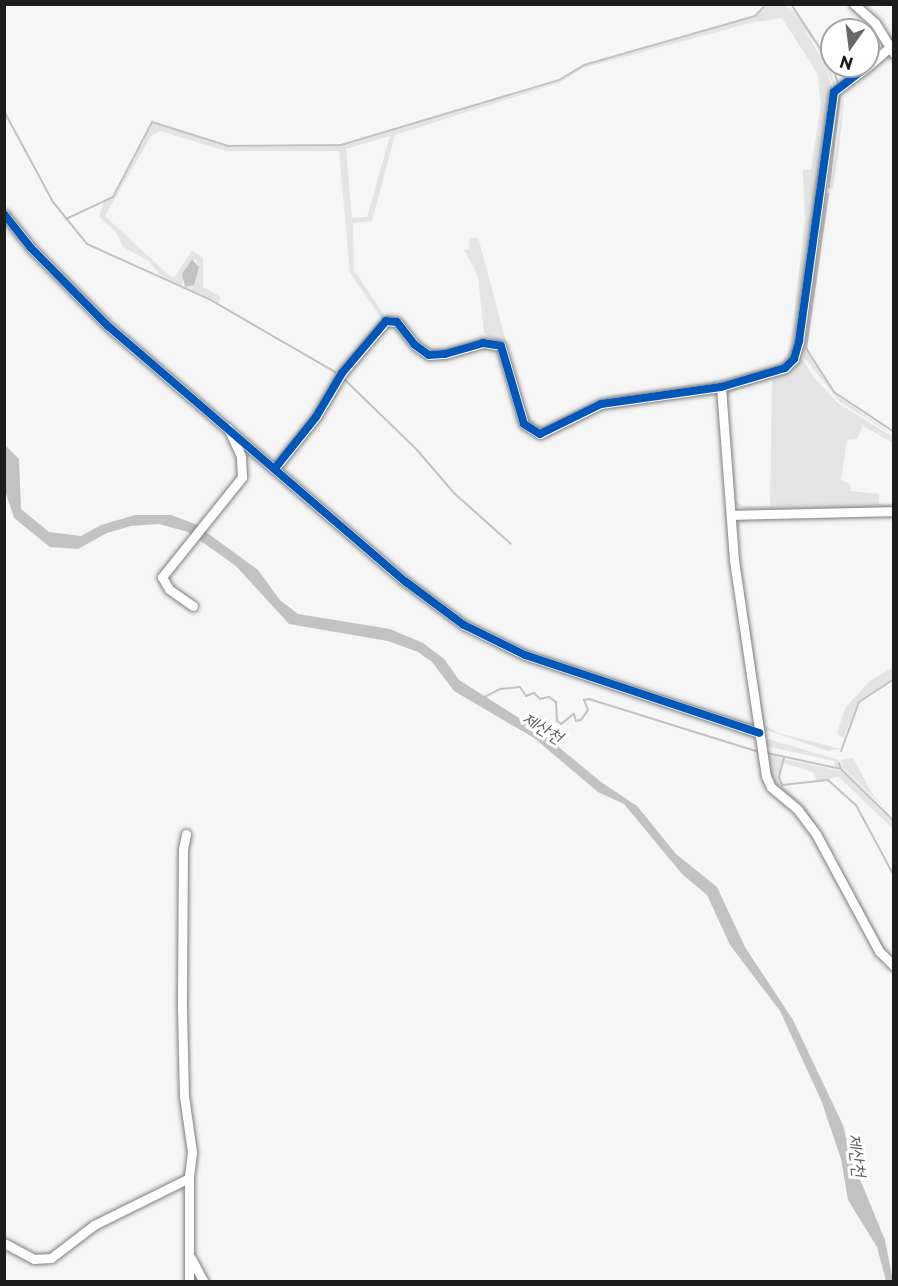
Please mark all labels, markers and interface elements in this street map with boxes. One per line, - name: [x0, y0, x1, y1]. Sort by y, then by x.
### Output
- north arrow: [820, 18, 880, 78]
- text: N: [837, 50, 855, 77]
- water label: 제산천: [519, 707, 567, 747]
- water label: 제산천: [845, 1132, 871, 1178]

